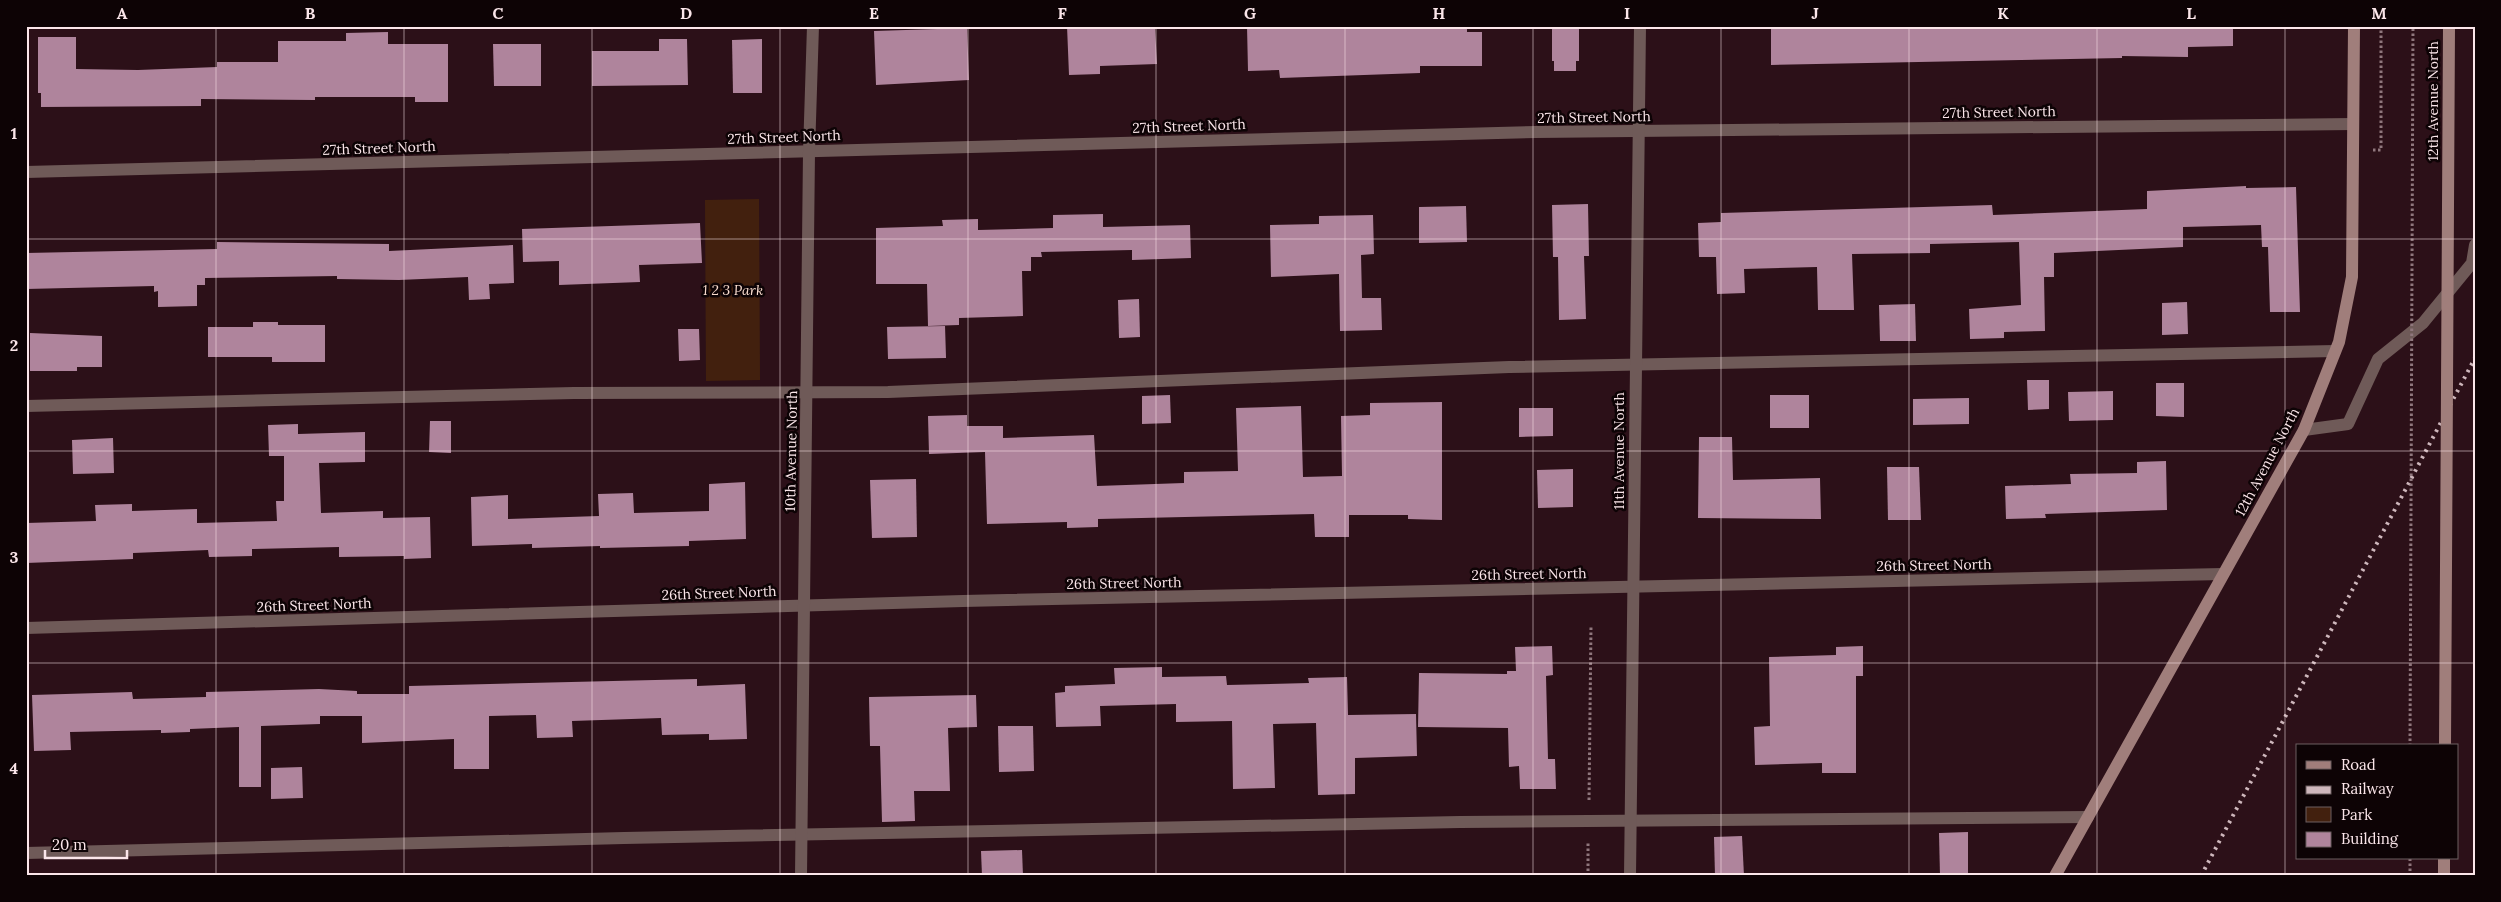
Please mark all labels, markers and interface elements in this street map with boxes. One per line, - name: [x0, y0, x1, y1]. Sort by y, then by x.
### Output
- text: A: [117, 3, 128, 23]
- text: B: [305, 3, 316, 23]
- text: C: [492, 3, 504, 23]
- text: D: [680, 3, 692, 23]
- text: E: [869, 3, 879, 23]
- text: F: [1057, 3, 1067, 23]
- text: G: [1244, 3, 1256, 23]
- text: H: [1433, 3, 1446, 23]
- text: I: [1624, 3, 1630, 23]
- text: J: [1811, 3, 1819, 23]
- text: K: [1997, 3, 2009, 23]
- text: L: [2186, 3, 2196, 23]
- text: M: [2371, 3, 2387, 23]
- street label: 12th Avenue North: [2424, 41, 2442, 161]
- street label: 27th Street North: [1942, 102, 2056, 122]
- street label: 27th Street North: [1537, 107, 1651, 127]
- street label: 27th Street North: [1132, 115, 1246, 137]
- text: 1: [11, 123, 17, 143]
- street label: 27th Street North: [727, 126, 841, 148]
- street label: 27th Street North: [322, 137, 436, 159]
- park label: 1 2 3 Park: [703, 281, 763, 299]
- text: 2: [10, 335, 18, 355]
- street label: 10th Avenue North: [781, 390, 801, 512]
- street label: 11th Avenue North: [1610, 392, 1628, 510]
- street label: 12th Avenue North: [2231, 405, 2303, 519]
- text: 3: [10, 547, 19, 567]
- street label: 26th Street North: [1876, 555, 1992, 575]
- street label: 26th Street North: [1471, 564, 1587, 584]
- street label: 26th Street North: [1066, 573, 1182, 593]
- street label: 26th Street North: [661, 582, 777, 604]
- street label: 26th Street North: [256, 594, 372, 616]
- legend: [2296, 744, 2458, 860]
- text: Road: [2341, 755, 2376, 774]
- text: 4: [10, 758, 19, 778]
- text: Railway: [2341, 779, 2394, 798]
- text: Park: [2341, 805, 2372, 824]
- scale bar: [45, 827, 128, 859]
- text: Building: [2341, 829, 2399, 848]
- text: 20 m: [52, 835, 87, 854]

